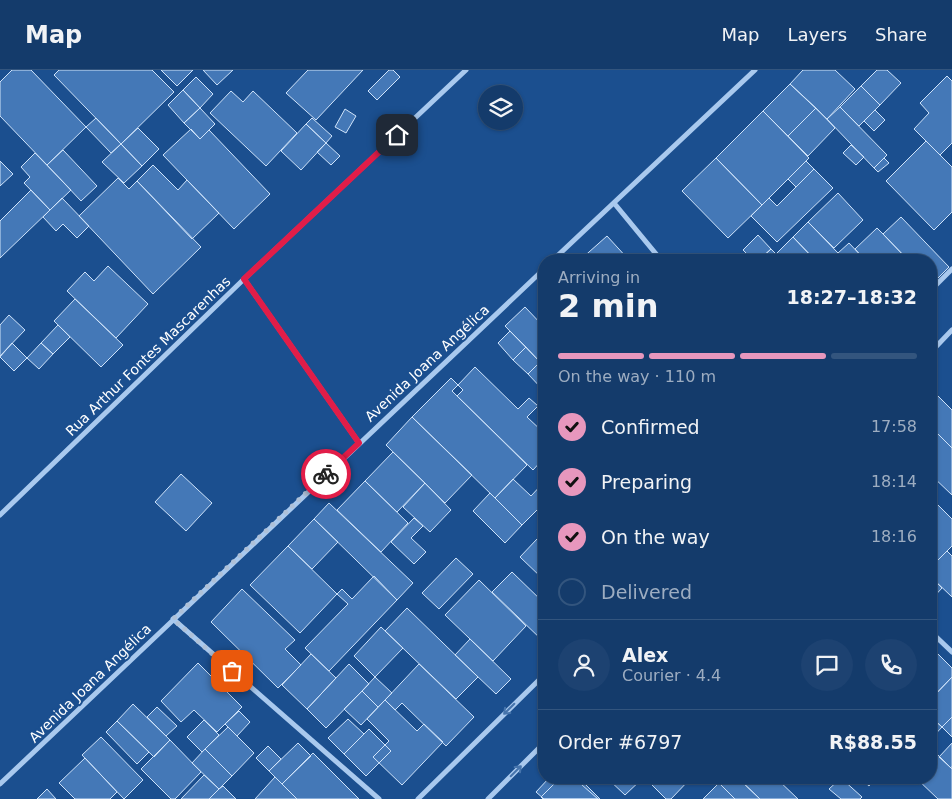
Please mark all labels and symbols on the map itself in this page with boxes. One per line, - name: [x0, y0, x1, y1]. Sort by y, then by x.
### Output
- pin: [376, 114, 418, 156]
- street label: Rua Arthur Fontes Mascarenhas: [62, 273, 234, 439]
- street label: Avenida Joana Angélica: [362, 301, 492, 425]
- courier: [301, 449, 351, 499]
- street label: Avenida Joana Angélica: [26, 620, 154, 746]
- pin: [211, 650, 253, 692]
- one-way arrow: [503, 703, 515, 715]
- one-way arrow: [509, 765, 522, 777]

